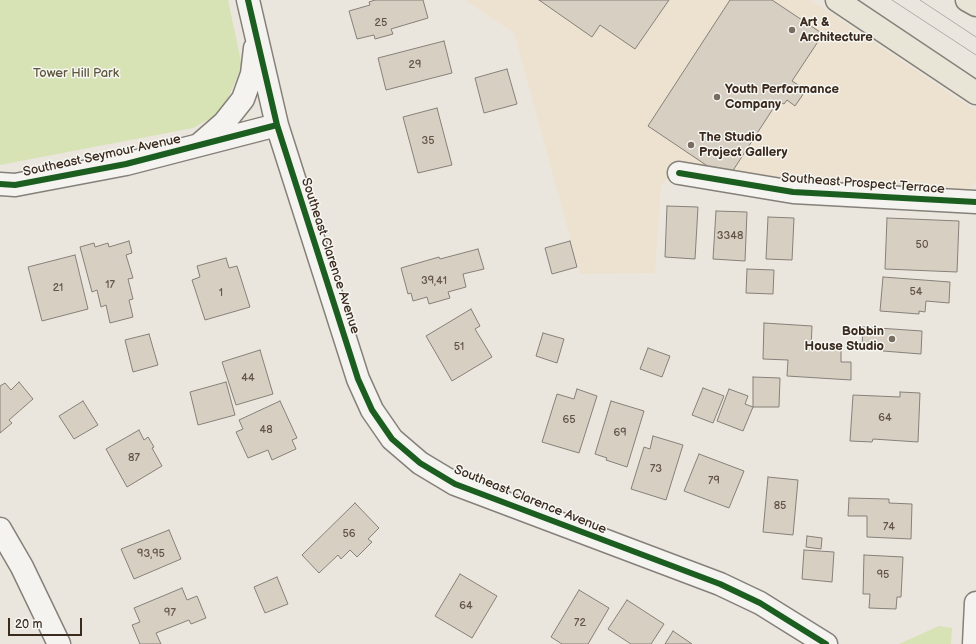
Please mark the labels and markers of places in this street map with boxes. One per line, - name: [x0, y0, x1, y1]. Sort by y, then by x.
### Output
- place label: Art & Architecture: [800, 15, 873, 46]
- marker: Art & Architecture: [787, 25, 797, 35]
- place label: Youth Performance Company: [725, 82, 839, 113]
- marker: Youth Performance Company: [712, 92, 722, 102]
- place label: The Studio Project Gallery: [699, 130, 788, 161]
- marker: The Studio Project Gallery: [686, 140, 696, 150]
- place label: Bobbin House Studio: [805, 324, 884, 355]
- marker: Bobbin House Studio: [887, 334, 897, 344]

